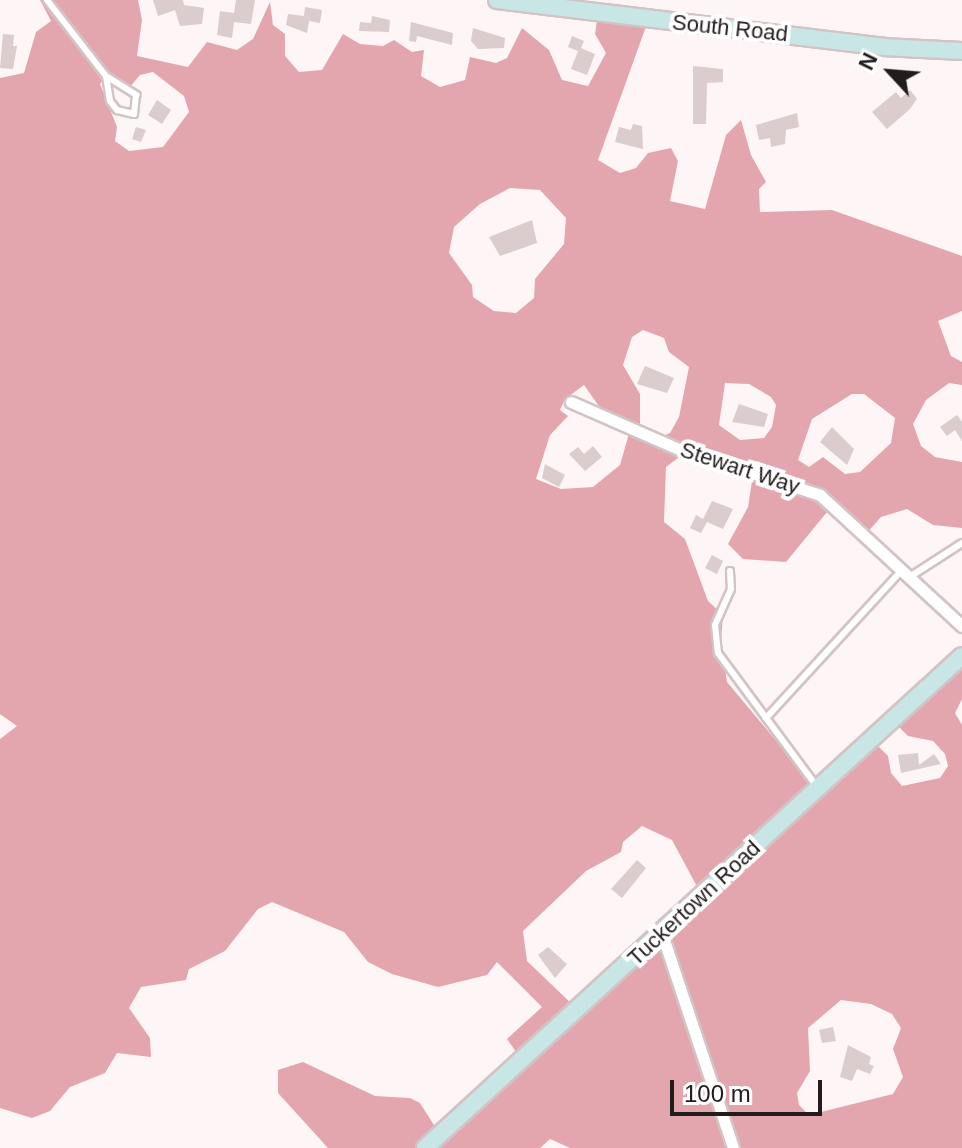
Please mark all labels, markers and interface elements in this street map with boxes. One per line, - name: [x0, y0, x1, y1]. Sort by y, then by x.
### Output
- street label: South Road: [671, 9, 789, 47]
- north arrow: [850, 32, 930, 112]
- text: N: [853, 49, 883, 74]
- street label: Stewart Way: [677, 436, 803, 500]
- street label: Tuckertown Road: [622, 835, 766, 971]
- scale bar: [674, 1064, 826, 1114]
- text: 100 m: [684, 1080, 751, 1107]

